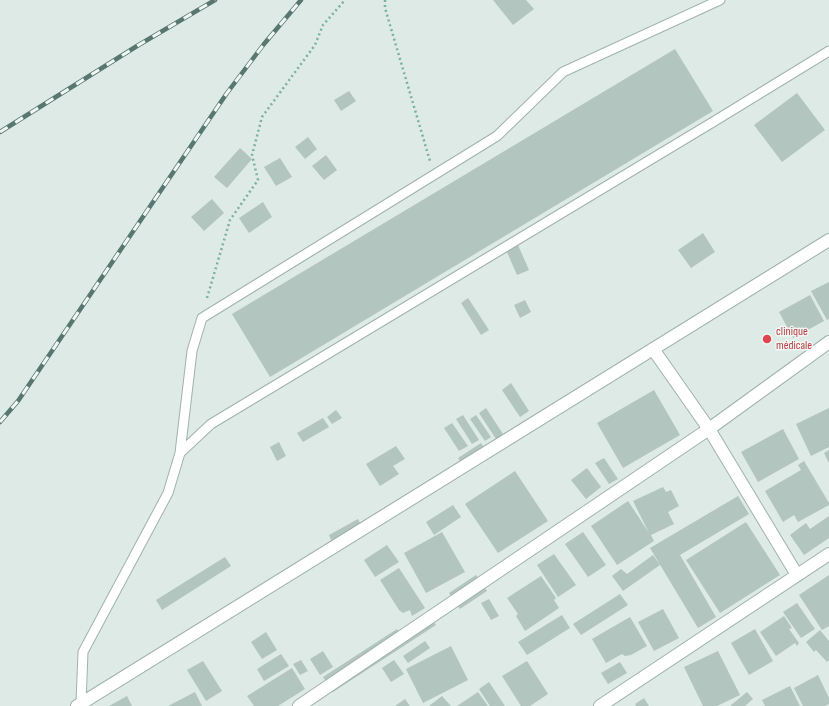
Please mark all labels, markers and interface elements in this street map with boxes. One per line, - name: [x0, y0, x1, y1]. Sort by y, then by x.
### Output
- place label: clinique médicale: [776, 325, 812, 353]
- marker: clinique médicale: [761, 333, 773, 345]

